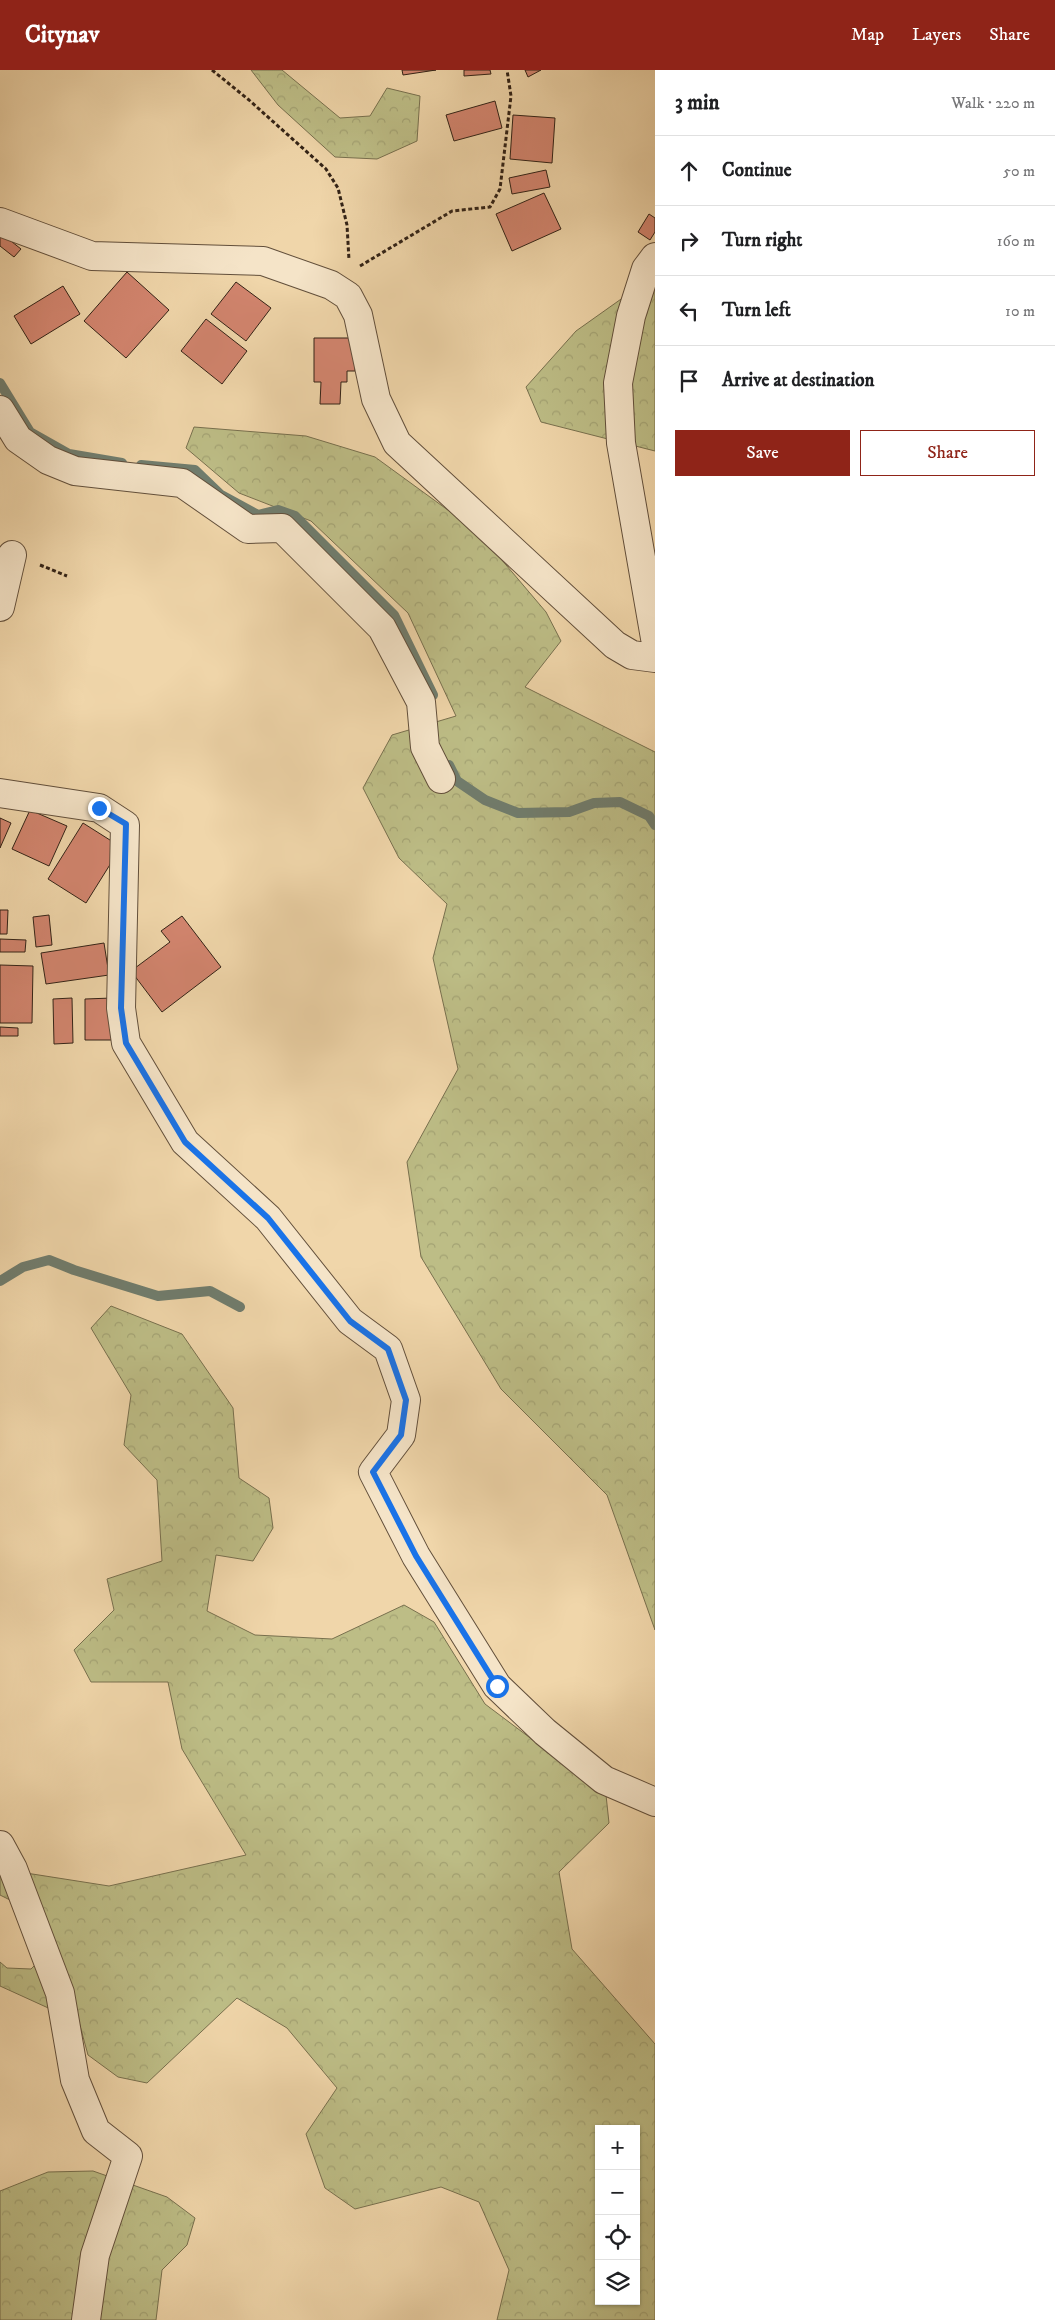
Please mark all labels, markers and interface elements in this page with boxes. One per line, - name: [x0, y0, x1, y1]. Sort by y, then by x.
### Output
- text: Citynav: [25, 20, 99, 50]
- text: Map: [851, 24, 884, 46]
- text: Layers: [912, 24, 961, 46]
- text: Share: [989, 24, 1030, 46]
- text: 3 min: [675, 90, 720, 116]
- text: Walk · 220 m: [951, 93, 1035, 113]
- icon: ahead: [675, 157, 703, 185]
- text: Continue: [722, 159, 792, 182]
- text: 50 m: [1003, 161, 1035, 181]
- icon: right: [675, 227, 703, 255]
- text: Turn right: [722, 229, 802, 252]
- text: 160 m: [997, 231, 1035, 251]
- icon: left: [675, 297, 703, 325]
- text: Turn left: [722, 299, 791, 322]
- text: 10 m: [1005, 301, 1035, 321]
- icon: arrive: [675, 367, 703, 395]
- text: Arrive at destination: [722, 369, 874, 392]
- button: Save: [675, 430, 850, 476]
- button: Share: [860, 430, 1035, 476]
- route end: [88, 797, 111, 820]
- route start: [486, 1675, 509, 1698]
- map controls: [595, 2125, 640, 2305]
- button: +: [595, 2125, 640, 2170]
- button: −: [595, 2170, 640, 2215]
- button: locate: [595, 2215, 640, 2260]
- button: layers: [595, 2260, 640, 2305]

